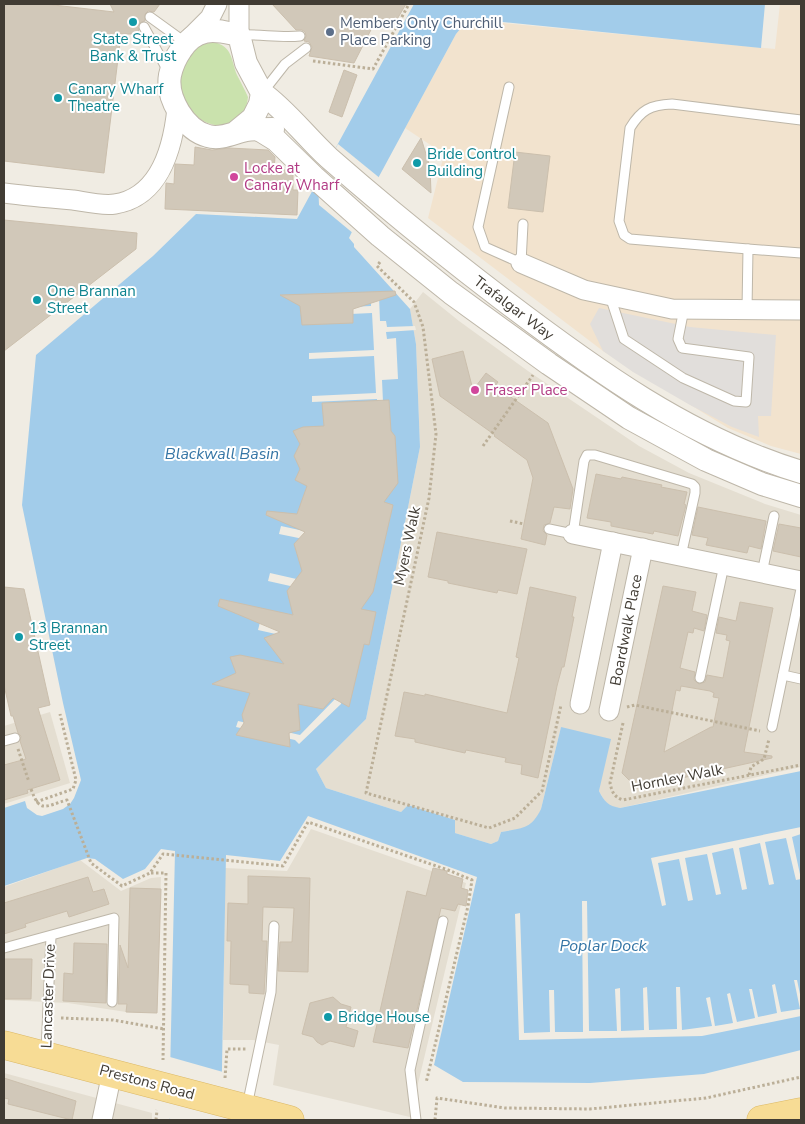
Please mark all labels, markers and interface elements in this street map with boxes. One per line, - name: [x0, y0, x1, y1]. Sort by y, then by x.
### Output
- place label: Members Only Churchill Place Parking: [340, 13, 503, 50]
- marker: State Street Bank & Trust: [127, 16, 139, 28]
- marker: Members Only Churchill Place Parking: [324, 26, 336, 38]
- place label: State Street Bank & Trust: [90, 29, 177, 66]
- place label: Canary Wharf Theatre: [68, 79, 164, 116]
- marker: Canary Wharf Theatre: [52, 92, 64, 104]
- place label: Bride Control Building: [427, 144, 517, 181]
- marker: Bride Control Building: [411, 157, 423, 169]
- place label: Locke at Canary Wharf: [244, 158, 340, 195]
- marker: Locke at Canary Wharf: [228, 171, 240, 183]
- street label: Trafalgar Way: [470, 271, 558, 345]
- place label: One Brannan Street: [47, 281, 136, 318]
- marker: One Brannan Street: [31, 294, 43, 306]
- place label: Fraser Place: [485, 380, 567, 400]
- marker: Fraser Place: [469, 384, 481, 396]
- water label: Blackwall Basin: [165, 443, 279, 465]
- street label: Myers Walk: [389, 504, 425, 587]
- street label: Boardwalk Place: [605, 572, 647, 688]
- place label: 13 Brannan Street: [29, 618, 108, 655]
- marker: 13 Brannan Street: [13, 631, 25, 643]
- street label: Hornley Walk: [629, 759, 725, 797]
- water label: Poplar Dock: [559, 935, 648, 957]
- street label: Lancaster Drive: [36, 943, 60, 1049]
- place label: Bridge House: [338, 1007, 430, 1027]
- marker: Bridge House: [322, 1011, 334, 1023]
- street label: Prestons Road: [97, 1060, 197, 1104]

